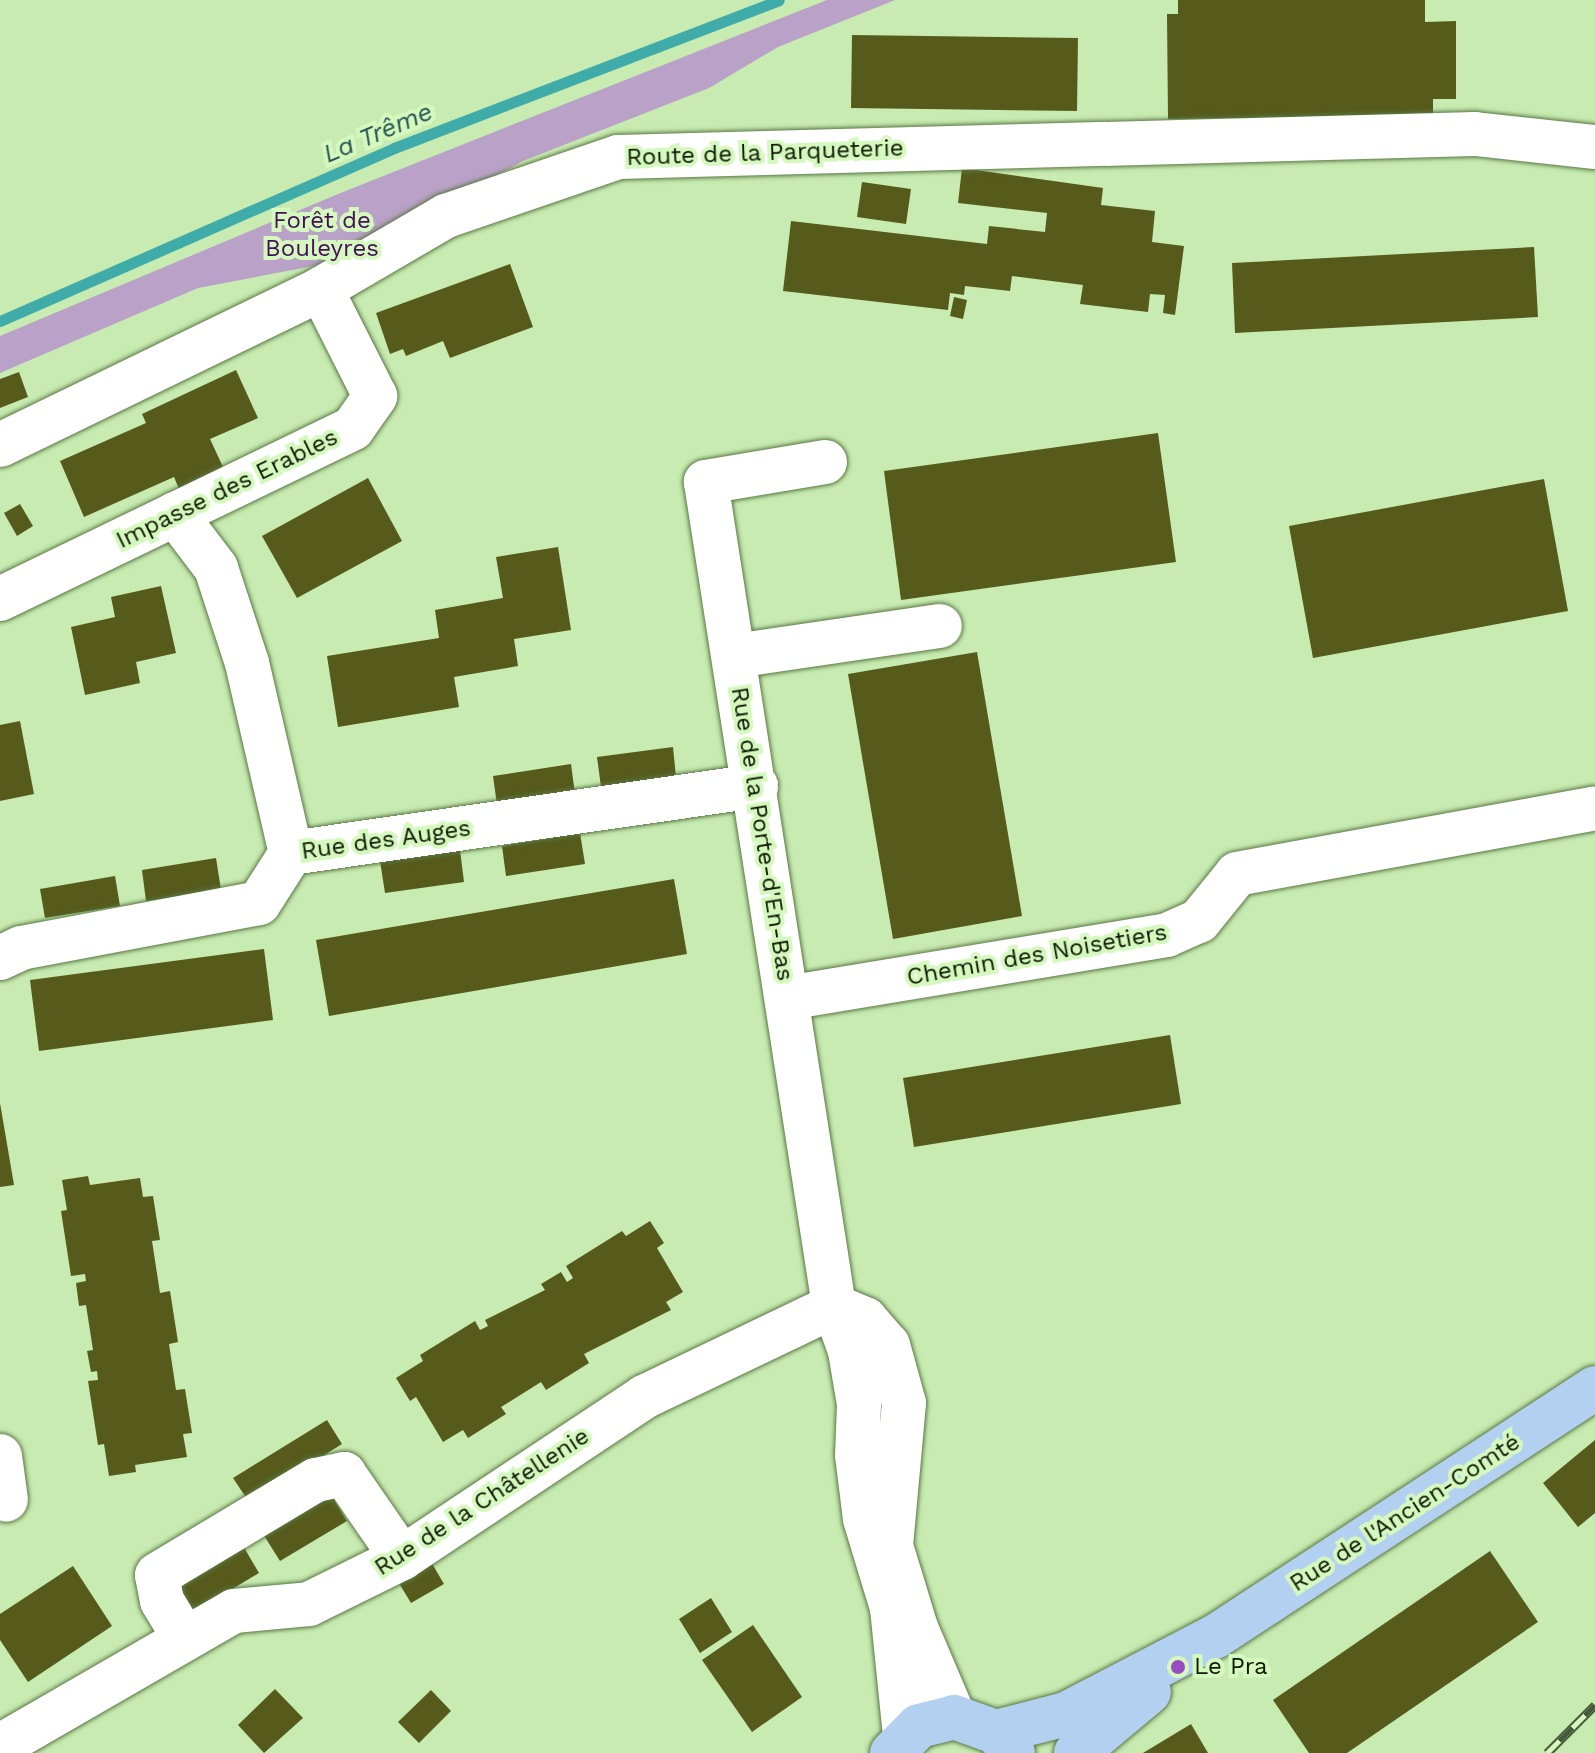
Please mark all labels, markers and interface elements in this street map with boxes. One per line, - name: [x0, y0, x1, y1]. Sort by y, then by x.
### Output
- water label: La Trême: [318, 96, 438, 170]
- street label: Route de la Parqueterie: [626, 134, 904, 172]
- park label: Forêt de Bouleyres: [265, 207, 379, 263]
- street label: Impasse des Erables: [112, 423, 342, 555]
- street label: Rue de la Porte-d'En-Bas: [724, 685, 800, 983]
- street label: Rue des Auges: [299, 814, 473, 866]
- street label: Chemin des Noisetiers: [905, 918, 1169, 992]
- street label: Rue de la Châtellenie: [369, 1422, 595, 1582]
- street label: Rue de l'Ancien-Comté: [1285, 1428, 1525, 1598]
- place label: Le Pra: [1194, 1653, 1268, 1681]
- marker: Le Pra: [1169, 1658, 1187, 1676]

